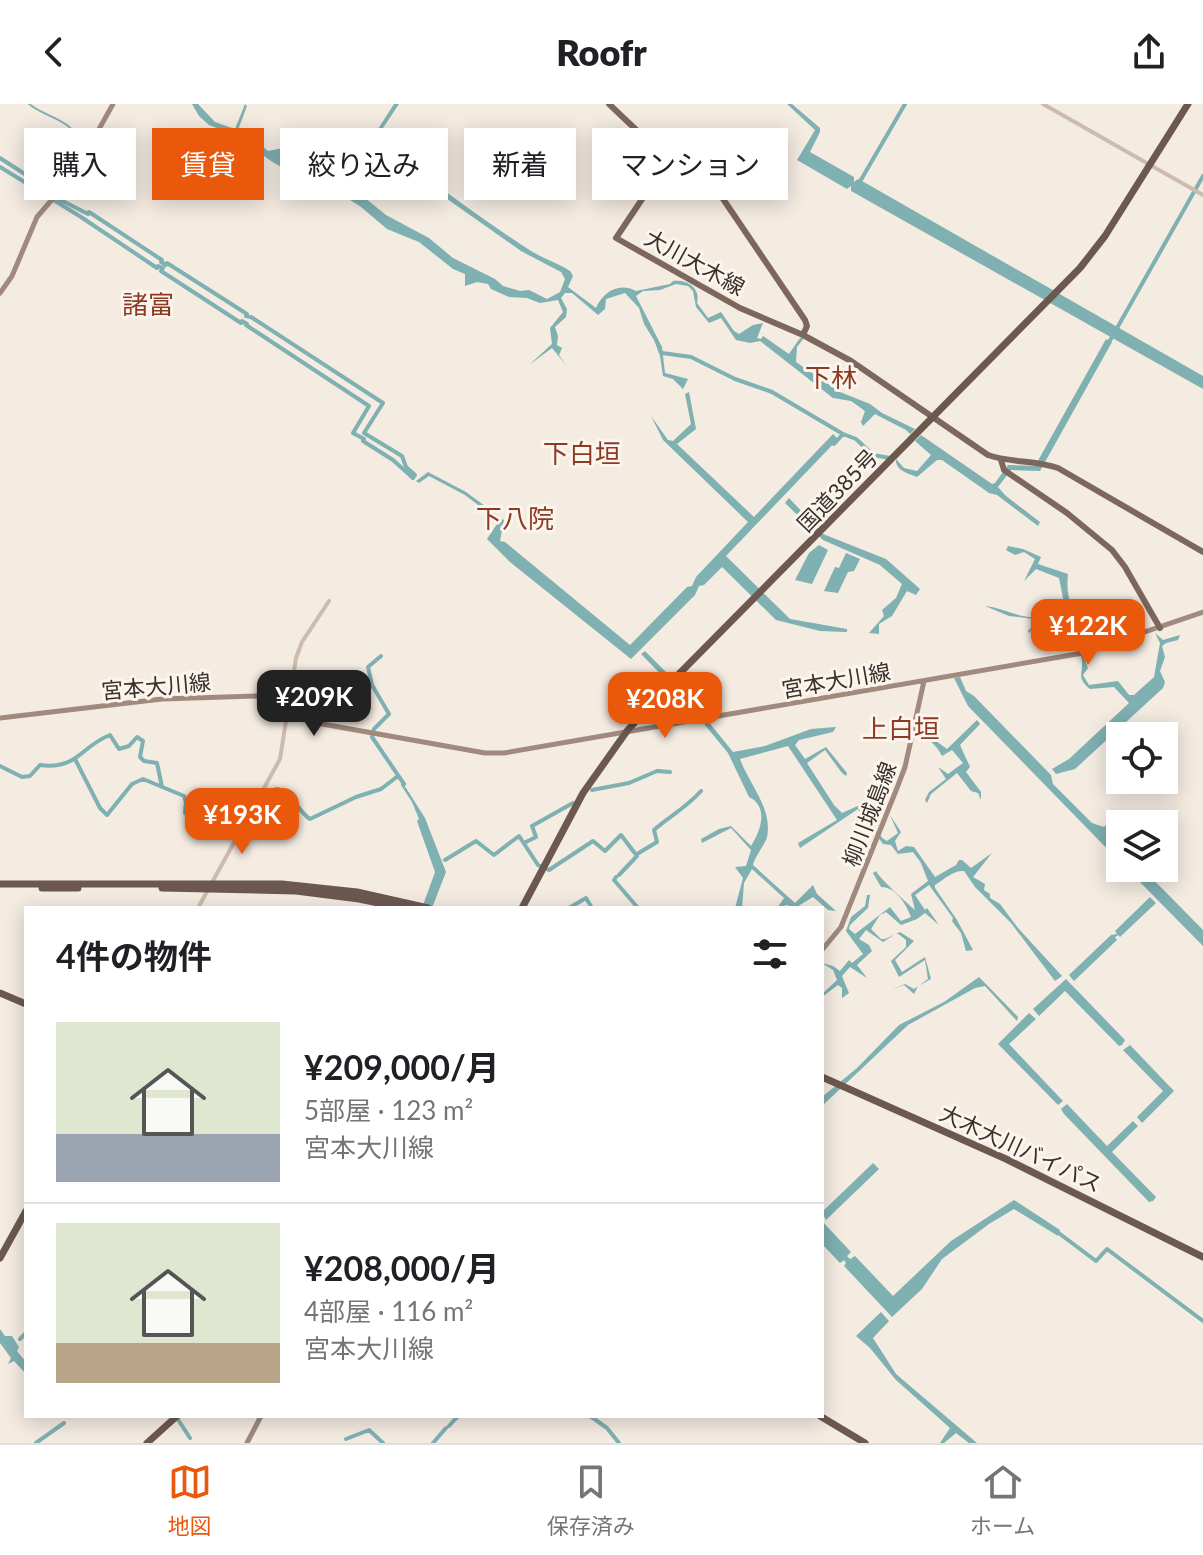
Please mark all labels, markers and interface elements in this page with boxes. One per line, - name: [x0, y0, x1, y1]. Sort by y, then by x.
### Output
- icon: back: [32, 30, 76, 74]
- text: Roofr: [556, 30, 647, 74]
- icon: share: [1127, 30, 1171, 74]
- chip: 購入: [24, 128, 136, 200]
- chip: 賃貸: [152, 128, 264, 200]
- chip: 絞り込み: [280, 128, 448, 200]
- chip: 新着: [464, 128, 576, 200]
- chip: マンション: [592, 128, 788, 200]
- street label: 大川大木線: [640, 224, 750, 300]
- district label: 諸富: [122, 288, 174, 320]
- district label: 下林: [805, 361, 857, 393]
- district label: 下白垣: [543, 437, 621, 469]
- street label: 国道385号: [791, 443, 883, 537]
- district label: 下八院: [476, 502, 554, 534]
- pin: ¥122K: [1032, 599, 1144, 667]
- text: ¥122K: [1049, 609, 1127, 641]
- street label: 宮本大川線: [779, 657, 893, 703]
- street label: 宮本大川線: [100, 668, 212, 704]
- pin: ¥209K: [258, 670, 370, 738]
- pin: ¥208K: [609, 672, 721, 740]
- text: ¥209K: [275, 680, 353, 712]
- text: ¥208K: [626, 682, 704, 714]
- district label: 上白垣: [862, 712, 940, 744]
- map controls: [1106, 722, 1178, 882]
- button: locate: [1106, 722, 1178, 794]
- street label: 柳川城島線: [837, 758, 901, 870]
- pin: ¥193K: [186, 788, 298, 856]
- text: ¥193K: [203, 798, 281, 830]
- button: layers: [1106, 810, 1178, 882]
- icon: filters: [748, 932, 792, 976]
- text: 4件の物件: [56, 935, 212, 976]
- text: ¥209,000/月: [304, 1046, 500, 1087]
- icon: home: [120, 1054, 216, 1150]
- text: 5部屋 · 123 m²: [304, 1094, 473, 1126]
- street label: 大木大川バイパス: [936, 1099, 1106, 1197]
- text: 宮本大川線: [304, 1131, 434, 1163]
- text: ¥208,000/月: [304, 1247, 500, 1288]
- icon: home: [120, 1255, 216, 1351]
- text: 4部屋 · 116 m²: [304, 1295, 473, 1327]
- text: 宮本大川線: [304, 1332, 434, 1364]
- tab: 地図: [168, 1460, 212, 1540]
- tab: 保存済み: [547, 1460, 635, 1540]
- tab: ホーム: [970, 1460, 1035, 1540]

